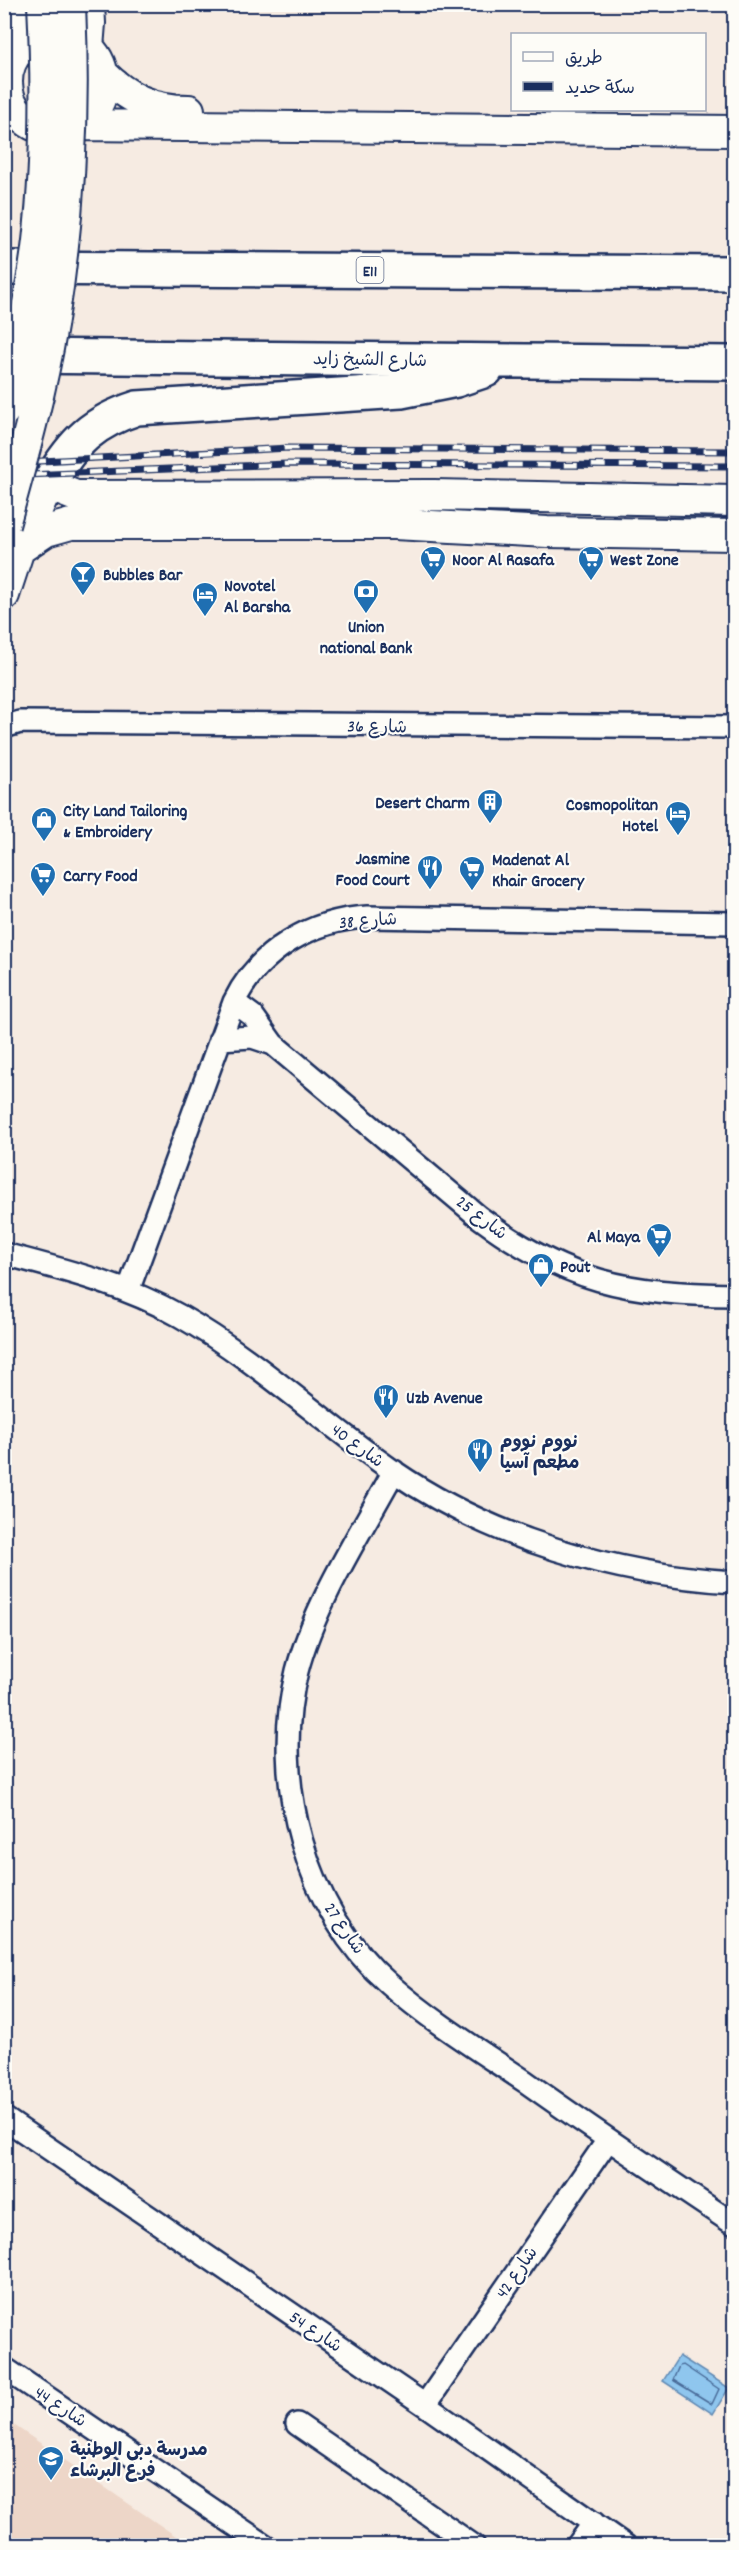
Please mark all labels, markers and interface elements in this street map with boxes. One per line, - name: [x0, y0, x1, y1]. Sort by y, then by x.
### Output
- legend: [511, 33, 706, 111]
- text: طريق: [565, 47, 603, 72]
- text: سكة حديد: [565, 77, 635, 102]
- road number: E11: [356, 257, 384, 283]
- street label: شارع الشيخ زايد: [313, 348, 427, 375]
- supermarket icon: Noor Al Rasafa: [418, 544, 448, 582]
- supermarket icon: West Zone: [576, 544, 606, 582]
- place label: Noor Al Rasafa: [452, 549, 555, 574]
- place label: West Zone: [610, 549, 679, 574]
- bar icon: Bubbles Bar: [68, 559, 98, 597]
- place label: Bubbles Bar: [103, 564, 183, 589]
- place label: Novotel Al Barsha: [224, 575, 291, 621]
- bank icon: Union national Bank: [351, 577, 381, 615]
- hotel icon: Novotel Al Barsha: [190, 580, 220, 618]
- place label: Union national Bank: [320, 616, 413, 662]
- street label: شارع 36: [347, 715, 407, 742]
- building icon: Desert Charm: [475, 787, 505, 825]
- place label: Desert Charm: [375, 792, 470, 817]
- place label: Cosmopolitan Hotel: [566, 794, 659, 840]
- hotel icon: Cosmopolitan Hotel: [663, 799, 693, 837]
- place label: City Land Tailoring & Embroidery: [63, 800, 187, 846]
- shop icon: City Land Tailoring & Embroidery: [29, 805, 59, 843]
- place label: Jasmine Food Court: [335, 848, 410, 894]
- place label: Madenat Al Khair Grocery: [492, 849, 585, 895]
- restaurant icon: Jasmine Food Court: [415, 853, 445, 891]
- supermarket icon: Madenat Al Khair Grocery: [457, 854, 487, 892]
- supermarket icon: Carry Food: [28, 860, 58, 898]
- place label: Carry Food: [63, 865, 138, 890]
- street label: شارع 38: [338, 908, 398, 937]
- street label: شارع 25: [449, 1191, 512, 1247]
- supermarket icon: Al Maya: [644, 1221, 674, 1259]
- place label: Al Maya: [587, 1226, 641, 1251]
- shop icon: Pout: [526, 1251, 556, 1289]
- place label: Pout: [560, 1256, 591, 1281]
- restaurant icon: Uzb Avenue: [371, 1382, 401, 1420]
- place label: Uzb Avenue: [406, 1387, 483, 1412]
- street label: شارع 40: [325, 1419, 388, 1475]
- place label: نووم نووم مطعم آسيا: [500, 1431, 579, 1477]
- restaurant icon: نووم نووم مطعم آسيا: [465, 1436, 495, 1474]
- street label: شارع 27: [316, 1898, 369, 1960]
- street label: شارع 42: [491, 2242, 545, 2305]
- street label: شارع 54: [283, 2306, 346, 2360]
- street label: شارع 44: [29, 2381, 91, 2435]
- place label: مدرسة دبي الوطنية فرع البرشاء: [70, 2439, 208, 2485]
- school or university icon: مدرسة دبي الوطنية فرع البرشاء: [36, 2444, 66, 2482]

